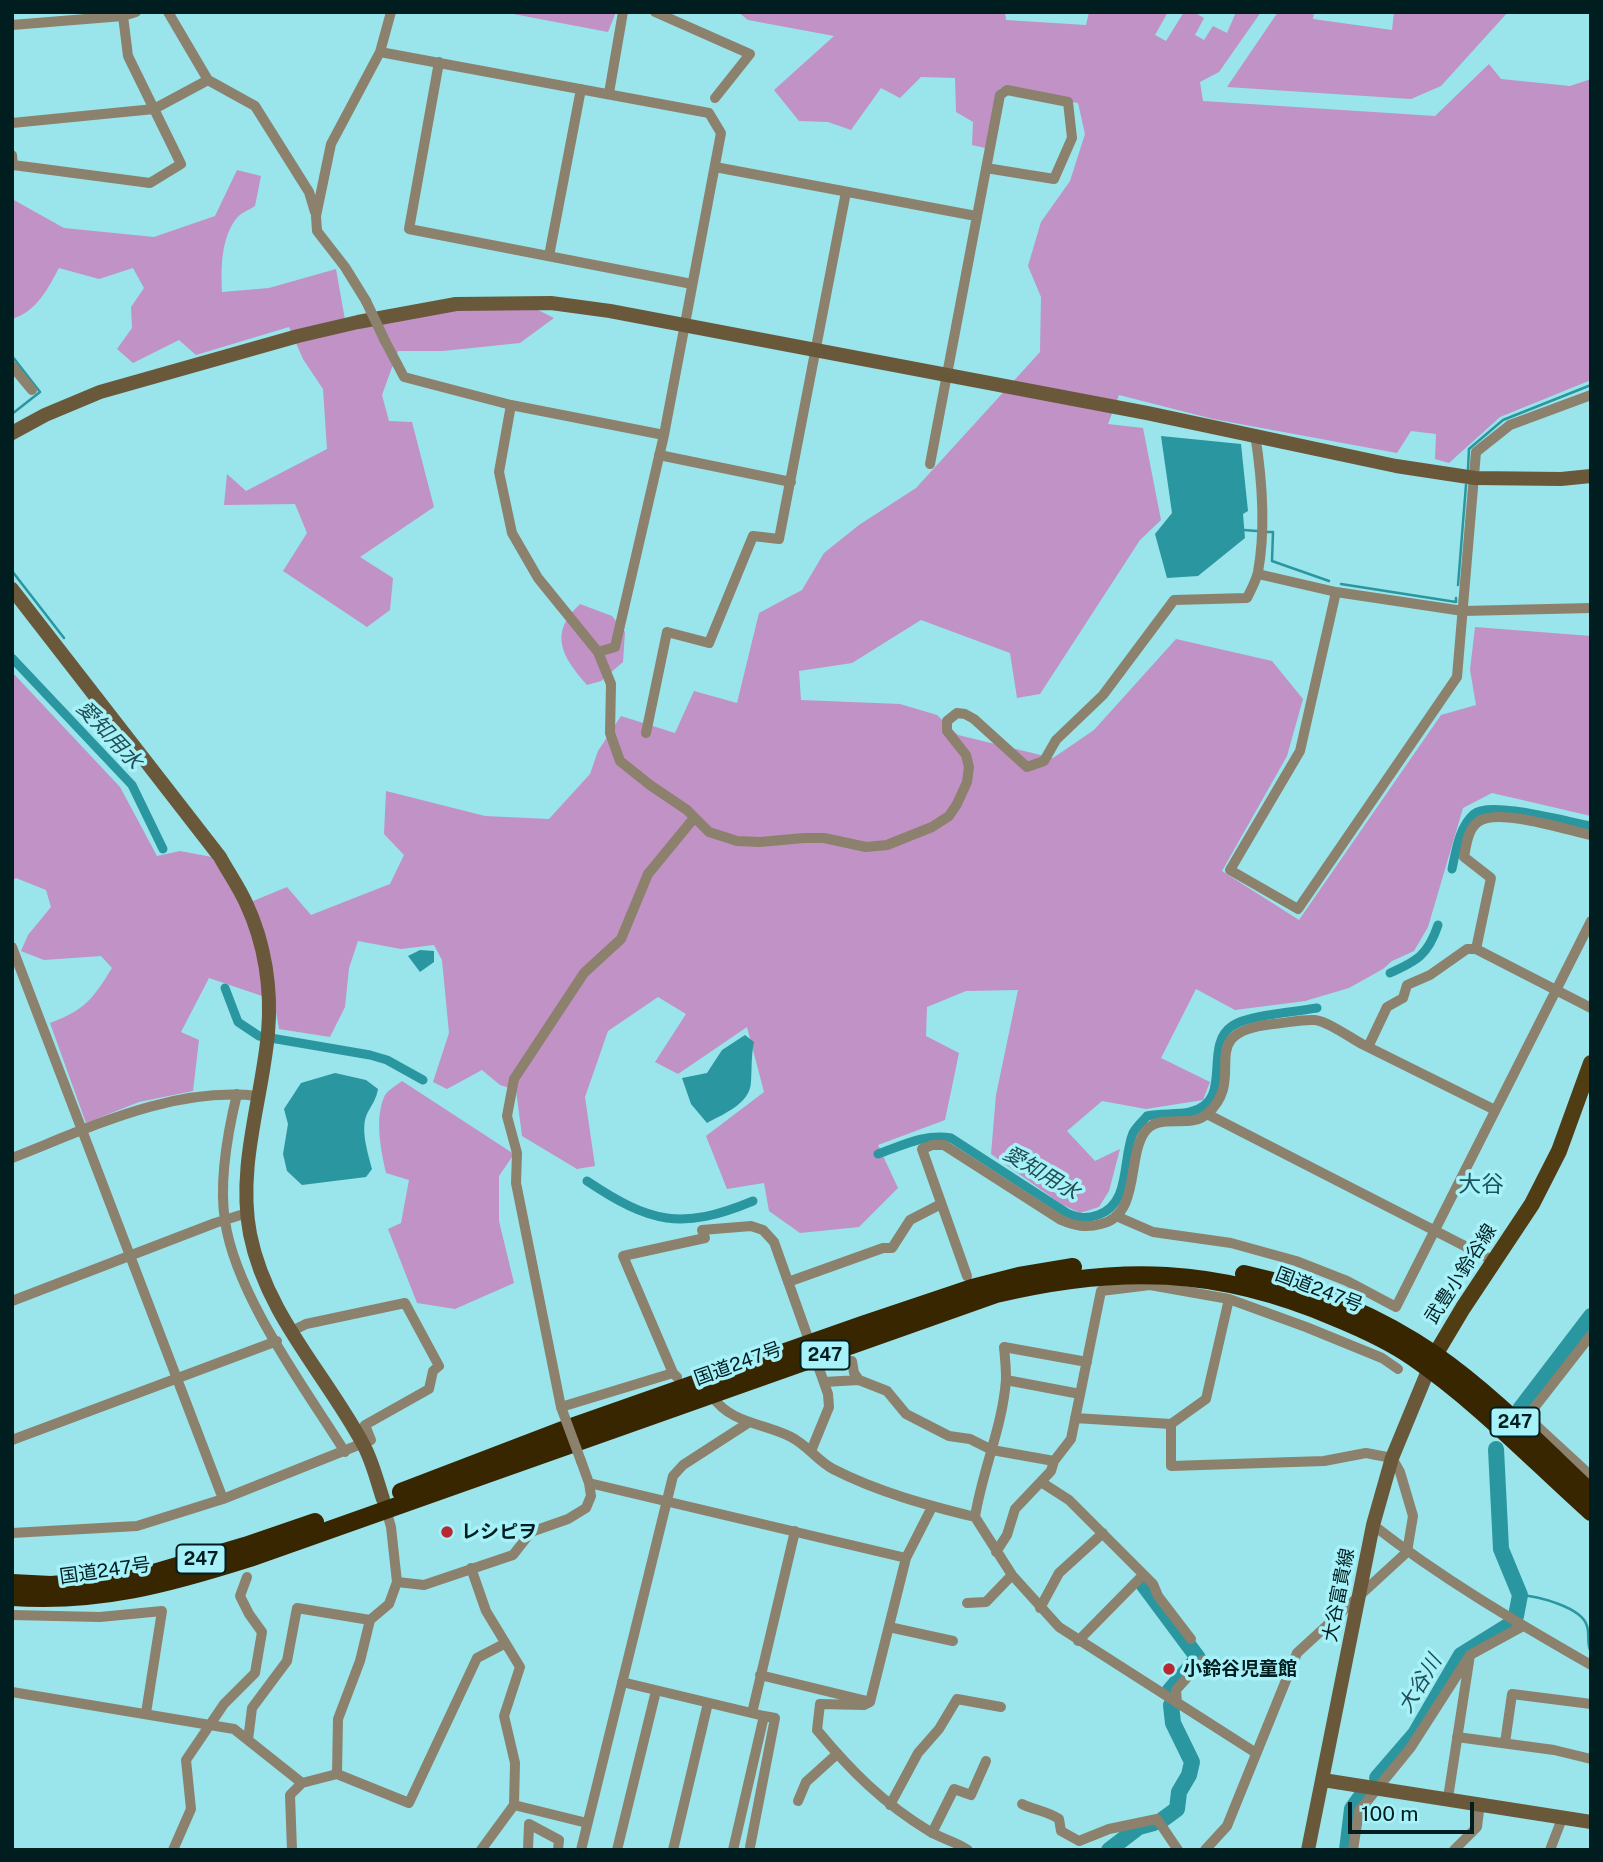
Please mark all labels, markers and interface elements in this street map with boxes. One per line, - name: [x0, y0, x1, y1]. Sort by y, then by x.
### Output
- water label: 愛知用水: [71, 696, 147, 774]
- water label: 愛知用水: [999, 1141, 1083, 1205]
- district label: 大谷: [1458, 1171, 1504, 1199]
- street label: 武豊小鈴谷線: [1420, 1220, 1502, 1328]
- street label: 国道247号: [1272, 1263, 1366, 1317]
- street label: 国道247号: [691, 1338, 785, 1390]
- road number: 247: [800, 1340, 850, 1370]
- road number: 247: [1490, 1408, 1540, 1436]
- place label: レシピヲ: [461, 1521, 537, 1543]
- marker: レシピヲ: [439, 1524, 455, 1540]
- road number: 247: [176, 1544, 226, 1574]
- street label: 大谷富貴線: [1319, 1546, 1359, 1644]
- street label: 国道247号: [58, 1553, 152, 1589]
- water label: 大谷川: [1393, 1651, 1447, 1717]
- place label: 小鈴谷児童館: [1183, 1658, 1297, 1680]
- marker: 小鈴谷児童館: [1161, 1661, 1177, 1677]
- scale bar: [1351, 1788, 1477, 1832]
- text: 100 m: [1361, 1801, 1418, 1826]

